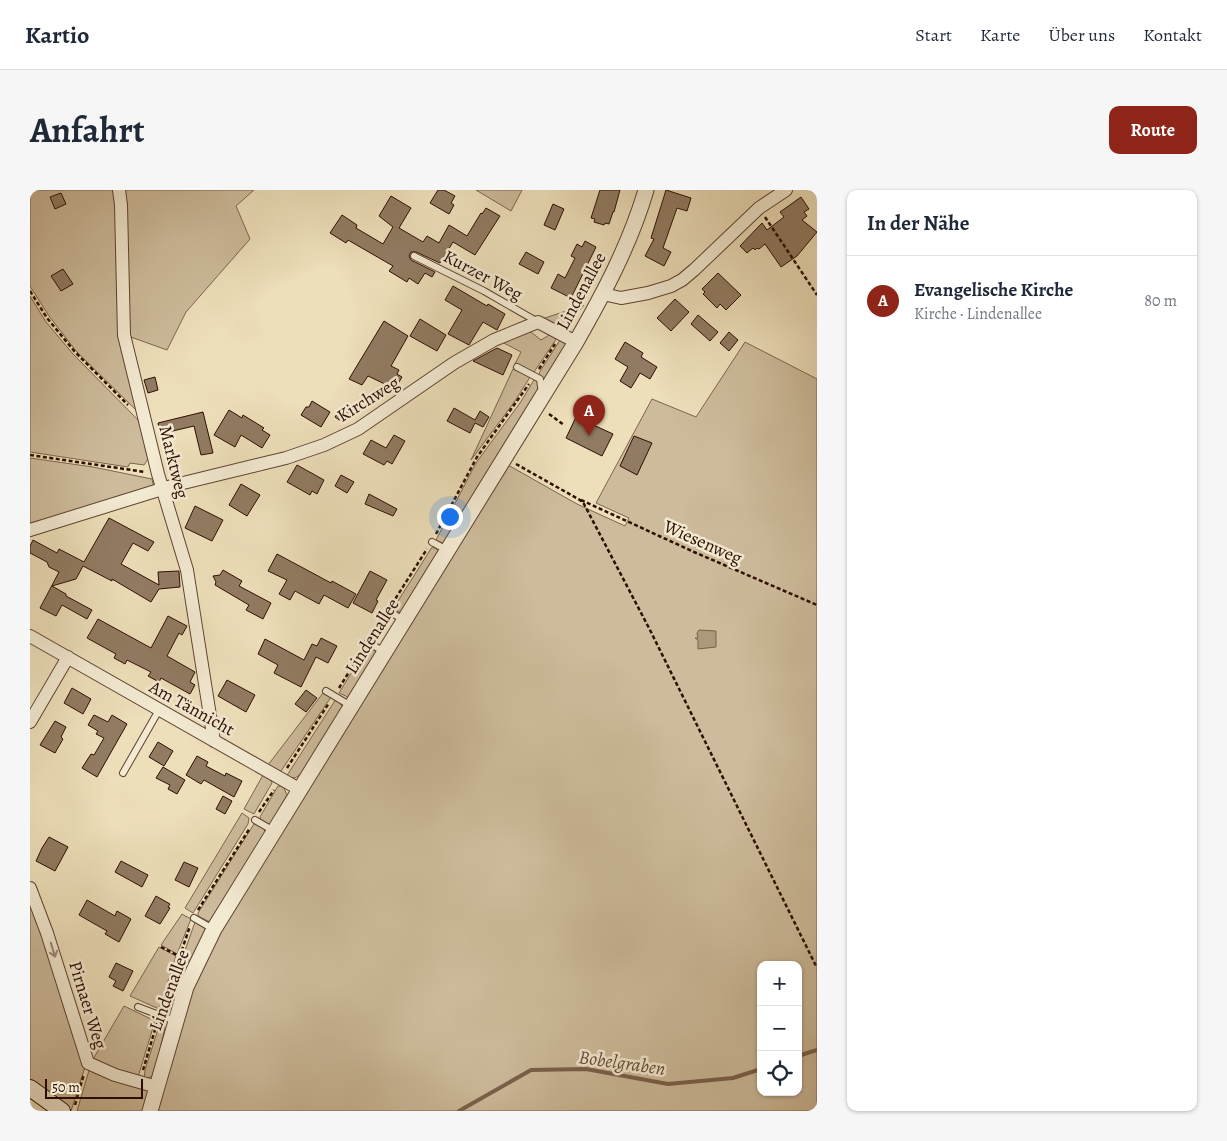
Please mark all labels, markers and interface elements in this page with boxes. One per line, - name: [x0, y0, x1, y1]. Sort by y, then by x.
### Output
- text: Kartio: [25, 19, 89, 51]
- text: Start: [915, 23, 952, 47]
- text: Karte: [980, 23, 1020, 47]
- text: Über uns: [1048, 23, 1115, 47]
- text: Kontakt: [1143, 23, 1202, 47]
- text: Anfahrt: [30, 106, 145, 154]
- button: Route: [1109, 106, 1197, 154]
- text: In der Nähe: [867, 209, 969, 237]
- street label: Kurzer Weg: [439, 244, 527, 306]
- street label: Lindenallee: [550, 248, 612, 334]
- text: Evangelische Kirche: [914, 277, 1073, 303]
- text: A: [878, 290, 888, 312]
- text: 80 m: [1144, 290, 1177, 312]
- text: Kirche · Lindenallee: [914, 303, 1042, 325]
- street label: Kirchweg: [332, 370, 404, 428]
- pin: A: [573, 395, 605, 436]
- street label: Marktweg: [153, 423, 195, 501]
- your location: [437, 504, 463, 530]
- street label: Wiesenweg: [659, 514, 746, 570]
- street label: Lindenallee: [339, 594, 405, 678]
- street label: Am Tännicht: [144, 674, 239, 741]
- one-way arrow: [48, 942, 58, 958]
- street label: Lindenallee: [143, 946, 195, 1034]
- street label: Pirnaer Weg: [63, 958, 113, 1052]
- map controls: [757, 961, 802, 1096]
- button: +: [757, 961, 802, 1006]
- button: −: [757, 1006, 802, 1051]
- water label: Bobelgraben: [577, 1044, 667, 1082]
- button: locate: [757, 1051, 802, 1096]
- scale bar: [45, 1076, 142, 1099]
- text: 50 m: [52, 1078, 80, 1097]

